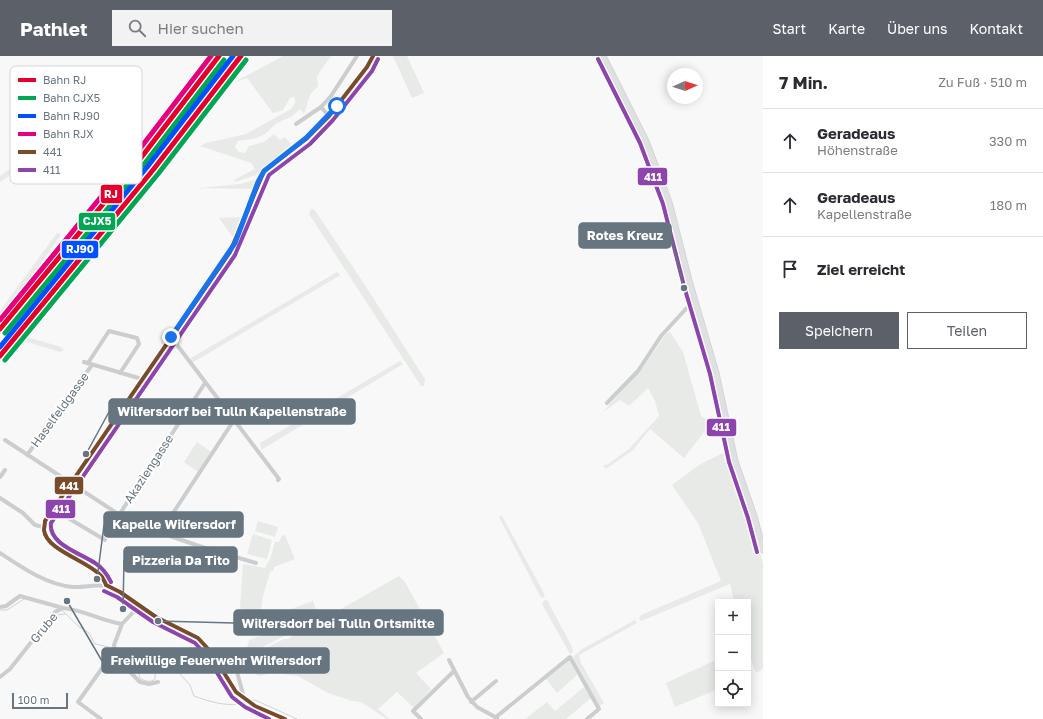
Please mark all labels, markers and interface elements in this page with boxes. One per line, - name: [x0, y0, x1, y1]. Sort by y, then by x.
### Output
- search box: [112, 10, 392, 46]
- text: Pathlet: [20, 17, 88, 40]
- icon: search: [126, 17, 148, 39]
- text: Hier suchen: [158, 19, 244, 37]
- text: Start: [773, 20, 806, 37]
- text: Karte: [828, 20, 865, 37]
- text: Über uns: [887, 20, 947, 37]
- text: Kontakt: [969, 20, 1023, 37]
- legend: [10, 66, 142, 184]
- north arrow: [667, 68, 703, 104]
- text: 7 Min.: [779, 72, 828, 93]
- text: Bahn RJ: [43, 73, 86, 86]
- text: Zu Fuß · 510 m: [938, 74, 1027, 90]
- text: Bahn CJX5: [43, 91, 100, 104]
- route start: [328, 97, 346, 115]
- text: Bahn RJ90: [43, 109, 100, 122]
- text: Geradeaus: [817, 124, 895, 142]
- text: Bahn RJX: [43, 127, 94, 140]
- icon: ahead: [779, 130, 801, 152]
- text: 330 m: [989, 133, 1027, 149]
- text: Höhenstraße: [817, 142, 898, 158]
- text: 441: [43, 145, 62, 158]
- text: 411: [43, 163, 60, 176]
- line badge: 411: [637, 167, 668, 186]
- text: 411: [644, 170, 662, 183]
- line badge: RJ: [100, 184, 123, 204]
- text: RJ: [104, 187, 118, 200]
- text: Geradeaus: [817, 188, 895, 206]
- icon: ahead: [779, 194, 801, 216]
- text: 180 m: [990, 197, 1027, 213]
- text: Kapellenstraße: [817, 206, 912, 222]
- line badge: CJX5: [78, 212, 116, 231]
- text: CJX5: [83, 214, 112, 227]
- callout: Rotes Kreuz: [579, 223, 671, 248]
- text: Rotes Kreuz: [587, 227, 664, 243]
- line badge: RJ90: [61, 240, 99, 259]
- text: RJ90: [66, 242, 94, 255]
- icon: arrive: [779, 258, 801, 280]
- text: Ziel erreicht: [817, 260, 905, 278]
- button: Speichern: [779, 312, 899, 349]
- button: Teilen: [907, 312, 1027, 349]
- route end: [162, 328, 180, 346]
- street label: Haselfeldgasse: [27, 369, 92, 450]
- callout: Wilfersdorf bei Tulln Kapellenstraße: [109, 399, 355, 424]
- text: Wilfersdorf bei Tulln Kapellenstraße: [117, 403, 347, 419]
- line badge: 411: [706, 418, 737, 437]
- text: 411: [712, 420, 730, 433]
- street label: Akaziengasse: [121, 431, 176, 506]
- line badge: 441: [54, 476, 84, 495]
- text: 441: [59, 479, 79, 492]
- line badge: 411: [45, 499, 76, 519]
- text: 411: [52, 502, 70, 515]
- callout: Kapelle Wilfersdorf: [104, 512, 243, 537]
- text: Kapelle Wilfersdorf: [112, 516, 236, 532]
- callout: Pizzeria Da Tito: [124, 547, 237, 572]
- text: Pizzeria Da Tito: [132, 552, 230, 568]
- map controls: [715, 599, 751, 707]
- button: +: [715, 599, 751, 635]
- street label: Grube: [27, 610, 61, 646]
- callout: Wilfersdorf bei Tulln Ortsmitte: [234, 610, 443, 635]
- text: Wilfersdorf bei Tulln Ortsmitte: [241, 615, 435, 631]
- button: −: [715, 635, 751, 671]
- callout: Freiwillige Feuerwehr Wilfersdorf: [102, 648, 329, 673]
- text: Freiwillige Feuerwehr Wilfersdorf: [110, 652, 322, 668]
- button: locate: [715, 671, 751, 707]
- scale bar: [12, 691, 68, 710]
- text: 100 m: [18, 693, 49, 706]

